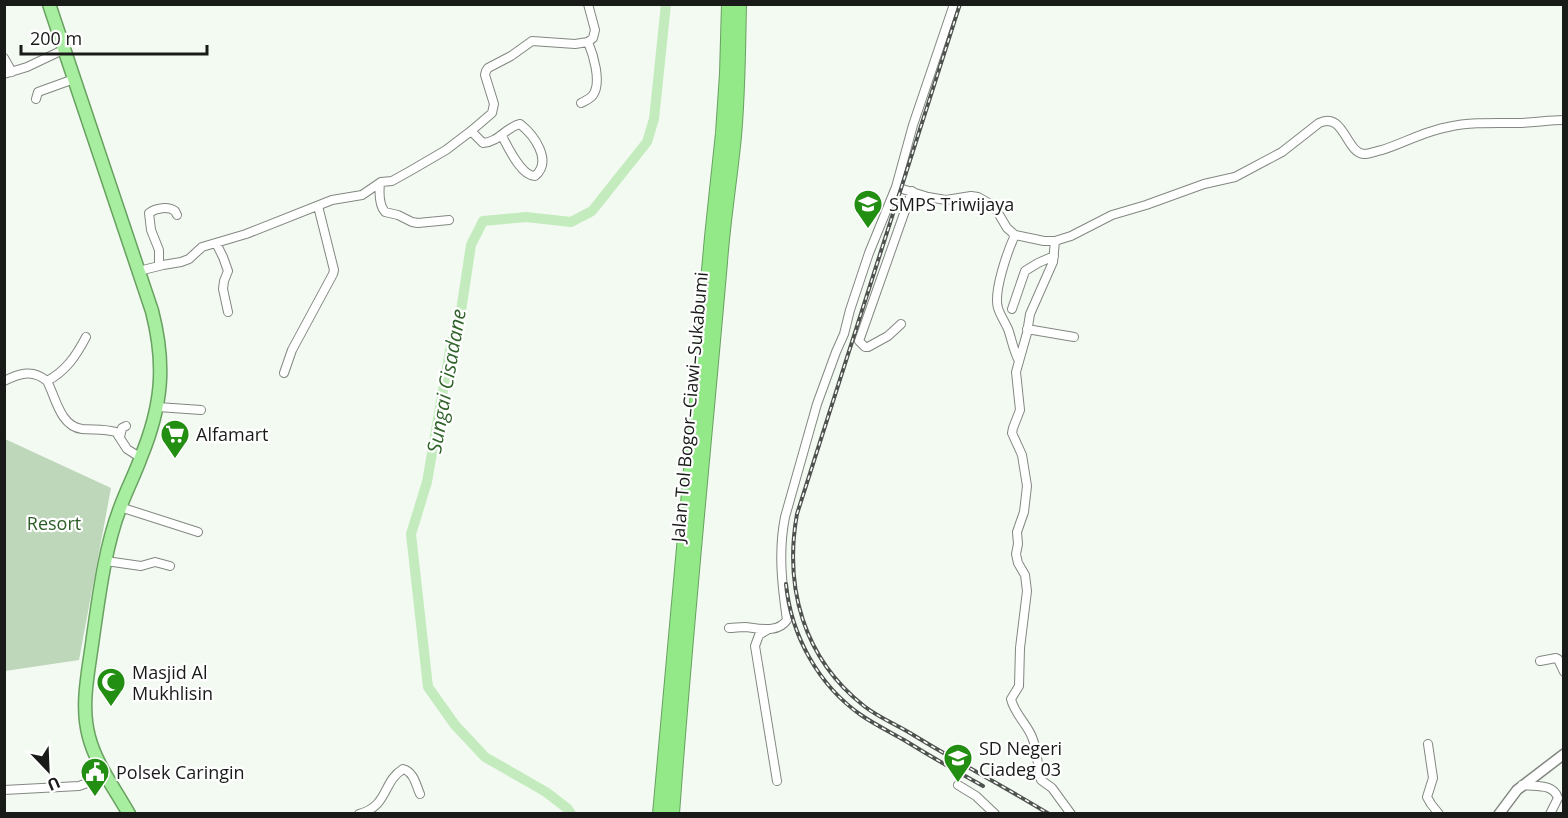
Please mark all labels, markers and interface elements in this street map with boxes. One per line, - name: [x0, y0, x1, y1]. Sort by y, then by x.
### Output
- scale bar: [21, 18, 207, 56]
- text: 200 m: [30, 26, 82, 50]
- school or university icon: SMPS Triwijaya: [852, 188, 884, 230]
- place label: SMPS Triwijaya: [889, 192, 1014, 216]
- street label: Jalan Tol Bogor–Ciawi–Sukabumi: [665, 271, 713, 545]
- water label: Sungai Cisadane: [420, 307, 472, 455]
- supermarket icon: Alfamart: [159, 418, 191, 460]
- place label: Alfamart: [196, 422, 268, 446]
- park label: Resort: [27, 511, 81, 535]
- place label: Masjid Al Mukhlisin: [132, 660, 213, 705]
- mosque icon: Masjid Al Mukhlisin: [95, 666, 127, 708]
- place label: SD Negeri Ciadeg 03: [979, 736, 1062, 781]
- north arrow: [18, 740, 78, 800]
- school or university icon: SD Negeri Ciadeg 03: [942, 742, 974, 784]
- public building icon: Polsek Caringin: [79, 756, 111, 798]
- place label: Polsek Caringin: [116, 760, 245, 784]
- text: U: [44, 771, 64, 796]

